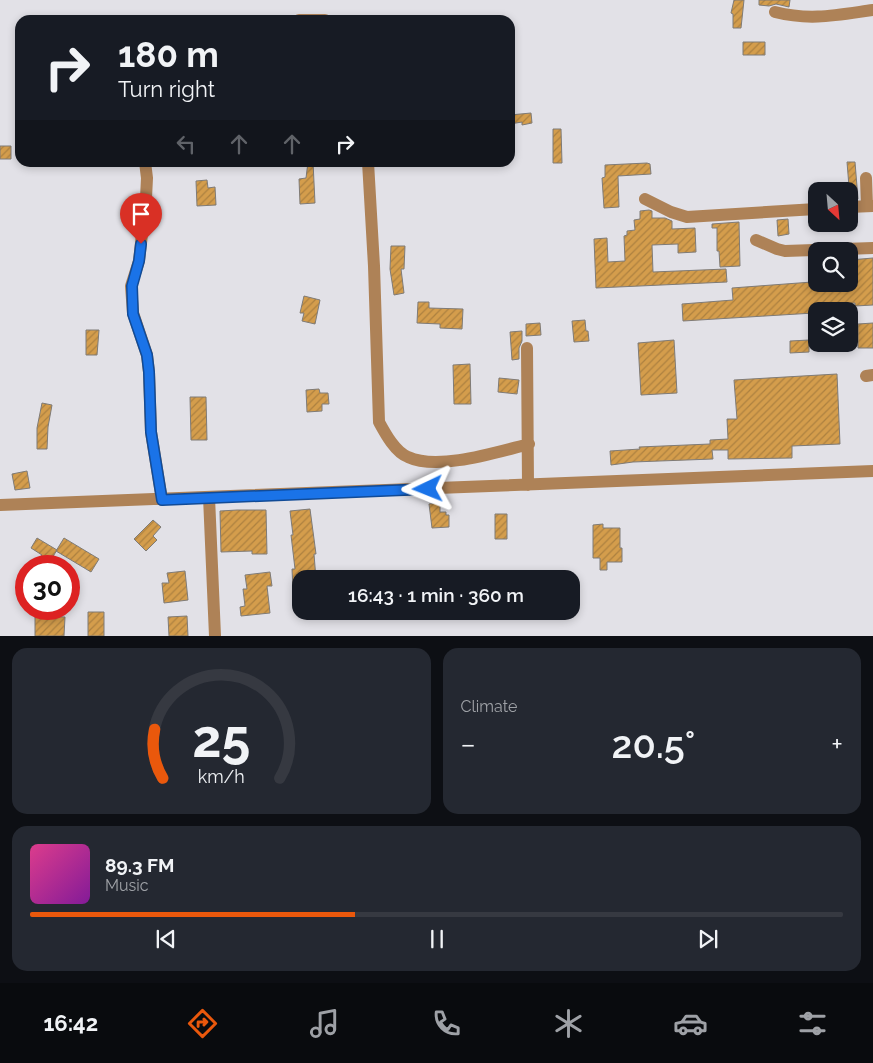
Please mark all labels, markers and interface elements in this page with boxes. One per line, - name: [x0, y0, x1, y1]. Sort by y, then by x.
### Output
- text: 180 m: [118, 34, 219, 75]
- icon: right: [35, 35, 100, 100]
- text: Turn right: [118, 76, 215, 102]
- icon: left: [172, 130, 200, 158]
- icon: ahead: [225, 130, 253, 158]
- icon: ahead: [278, 130, 306, 158]
- icon: right: [331, 130, 359, 158]
- north arrow: [808, 182, 858, 232]
- map controls: [808, 182, 858, 352]
- pin: [120, 193, 162, 244]
- icon: arrive: [127, 200, 155, 228]
- button: search: [808, 242, 858, 292]
- button: layers: [808, 302, 858, 352]
- position arrow: [401, 462, 453, 514]
- speed limit sign: 30: [15, 555, 80, 620]
- text: 16:43 · 1 min · 360 m: [348, 584, 524, 606]
- text: Climate: [461, 697, 517, 716]
- text: 25: [192, 708, 250, 769]
- text: 20.5°: [612, 722, 695, 767]
- text: −: [461, 728, 476, 761]
- text: +: [831, 728, 843, 761]
- text: km/h: [198, 766, 245, 787]
- text: 89.3 FM: [105, 854, 174, 876]
- text: Music: [105, 876, 149, 895]
- icon: previous: [152, 925, 180, 953]
- icon: pause: [423, 925, 451, 953]
- icon: next: [694, 925, 722, 953]
- icon: directions: [185, 1006, 220, 1041]
- icon: music: [307, 1006, 342, 1041]
- icon: phone: [429, 1006, 464, 1041]
- icon: climate: [551, 1006, 586, 1041]
- icon: car: [673, 1006, 708, 1041]
- icon: filters: [795, 1006, 830, 1041]
- text: 16:42: [43, 1010, 98, 1036]

